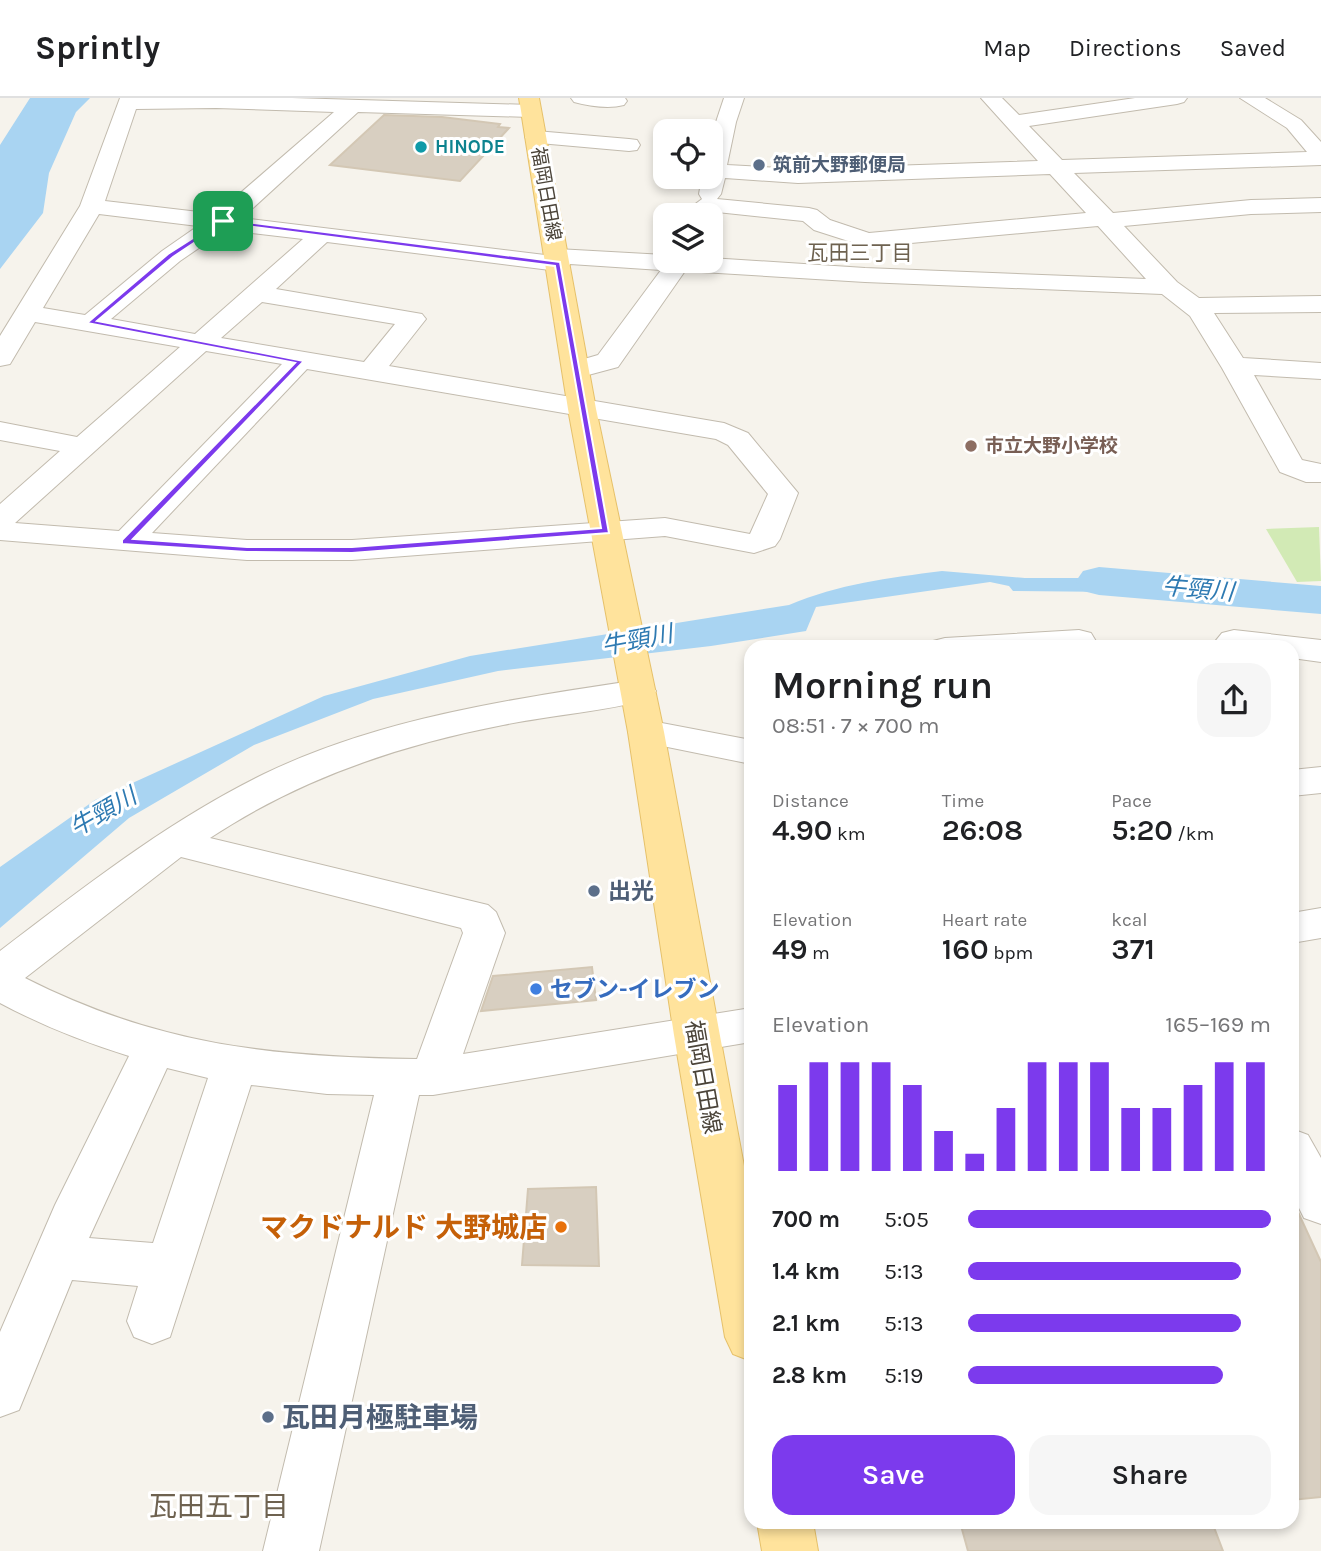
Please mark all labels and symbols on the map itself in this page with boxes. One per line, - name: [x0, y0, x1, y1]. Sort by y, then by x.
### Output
- place label: HINODE: [435, 136, 505, 158]
- marker: HINODE: [413, 139, 429, 155]
- street label: 福岡日田線: [527, 145, 565, 243]
- place label: 筑前大野郵便局: [773, 154, 906, 176]
- marker: 筑前大野郵便局: [751, 157, 767, 173]
- pin: [193, 191, 253, 251]
- district label: 瓦田三丁目: [808, 241, 913, 265]
- place label: 市立大野小学校: [985, 435, 1118, 457]
- marker: 市立大野小学校: [963, 438, 979, 454]
- water label: 牛頸川: [1161, 572, 1238, 606]
- water label: 牛頸川: [599, 619, 678, 661]
- water label: 牛頸川: [65, 780, 144, 842]
- place label: 出光: [608, 878, 654, 905]
- marker: 出光: [586, 883, 602, 899]
- place label: セブン-イレブン: [550, 976, 720, 1003]
- marker: セブン-イレブン: [528, 981, 544, 997]
- street label: 福岡日田線: [680, 1018, 726, 1136]
- place label: マクドナルド 大野城店: [260, 1211, 547, 1244]
- marker: マクドナルド 大野城店: [553, 1219, 569, 1235]
- place label: 瓦田月極駐車場: [282, 1401, 478, 1434]
- marker: 瓦田月極駐車場: [260, 1409, 276, 1425]
- district label: 瓦田五丁目: [149, 1490, 289, 1523]

